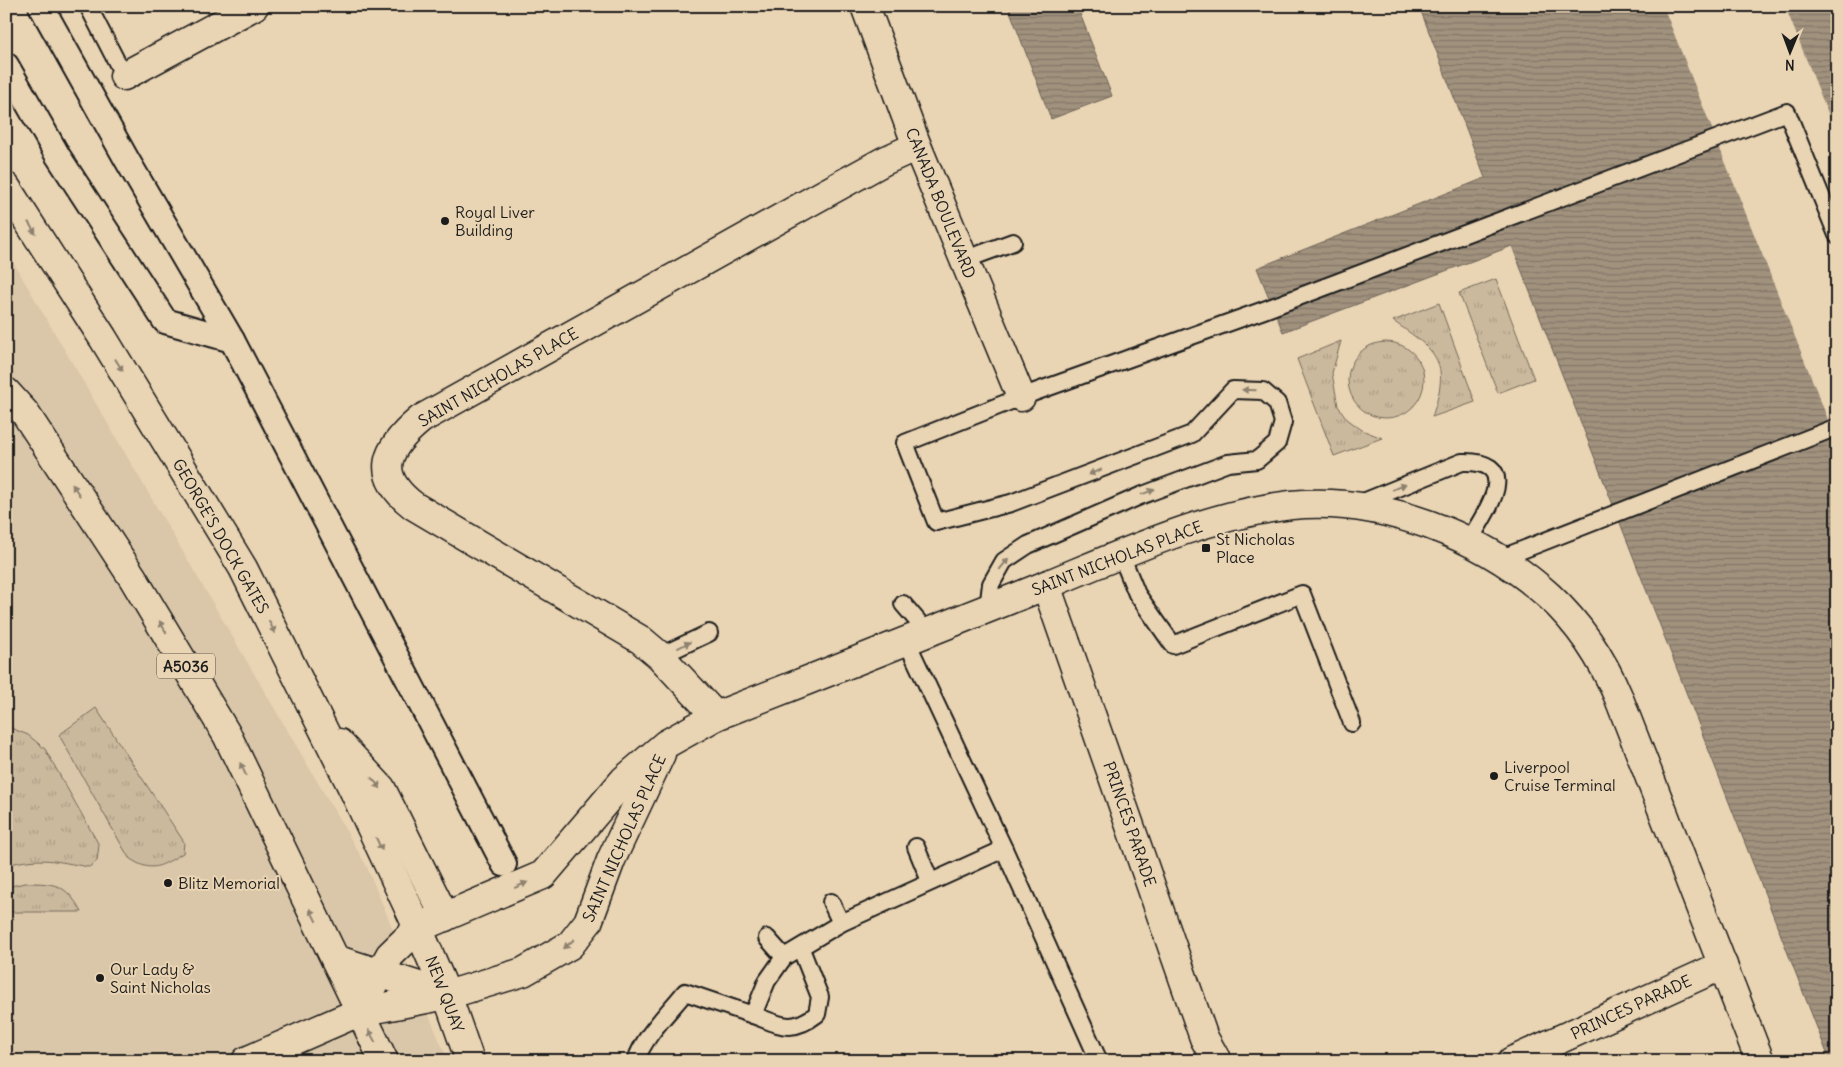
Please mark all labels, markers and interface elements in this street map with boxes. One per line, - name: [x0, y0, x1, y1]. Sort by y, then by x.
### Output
- north arrow: [1766, 28, 1816, 78]
- text: N: [1785, 56, 1795, 74]
- street label: CANADA BOULEVARD: [902, 125, 980, 281]
- place label: Royal Liver Building: [455, 202, 535, 240]
- marker: Royal Liver Building: [439, 215, 451, 227]
- one-way arrow: [28, 221, 37, 234]
- street label: SAINT NICHOLAS PLACE: [414, 323, 582, 431]
- one-way arrow: [115, 359, 124, 372]
- one-way arrow: [1241, 386, 1257, 394]
- street label: GEORGE'S DOCK GATES: [168, 455, 274, 617]
- one-way arrow: [1088, 468, 1102, 476]
- one-way arrow: [1392, 483, 1407, 491]
- one-way arrow: [71, 484, 80, 497]
- one-way arrow: [1141, 488, 1155, 496]
- street label: SAINT NICHOLAS PLACE: [1029, 516, 1205, 600]
- place label: St Nicholas Place: [1216, 529, 1295, 567]
- marker: St Nicholas Place: [1200, 542, 1212, 554]
- one-way arrow: [998, 558, 1009, 571]
- one-way arrow: [268, 620, 276, 634]
- one-way arrow: [158, 621, 167, 634]
- one-way arrow: [677, 640, 692, 649]
- road number: A5036: [157, 654, 215, 678]
- street label: SAINT NICHOLAS PLACE: [578, 751, 670, 925]
- place label: Liverpool Cruise Terminal: [1504, 757, 1616, 795]
- street label: PRINCES PARADE: [1099, 759, 1161, 889]
- one-way arrow: [238, 762, 246, 776]
- marker: Liverpool Cruise Terminal: [1488, 770, 1500, 782]
- one-way arrow: [370, 776, 382, 788]
- one-way arrow: [375, 837, 383, 851]
- place label: Blitz Memorial: [178, 873, 280, 893]
- marker: Blitz Memorial: [162, 877, 174, 889]
- one-way arrow: [514, 880, 528, 888]
- one-way arrow: [309, 908, 317, 922]
- one-way arrow: [562, 938, 575, 949]
- street label: NEW QUAY: [421, 953, 469, 1035]
- place label: Our Lady & Saint Nicholas: [110, 959, 211, 997]
- street label: PRINCES PARADE: [1567, 970, 1695, 1044]
- marker: Our Lady & Saint Nicholas: [94, 972, 106, 984]
- one-way arrow: [368, 1029, 376, 1043]

